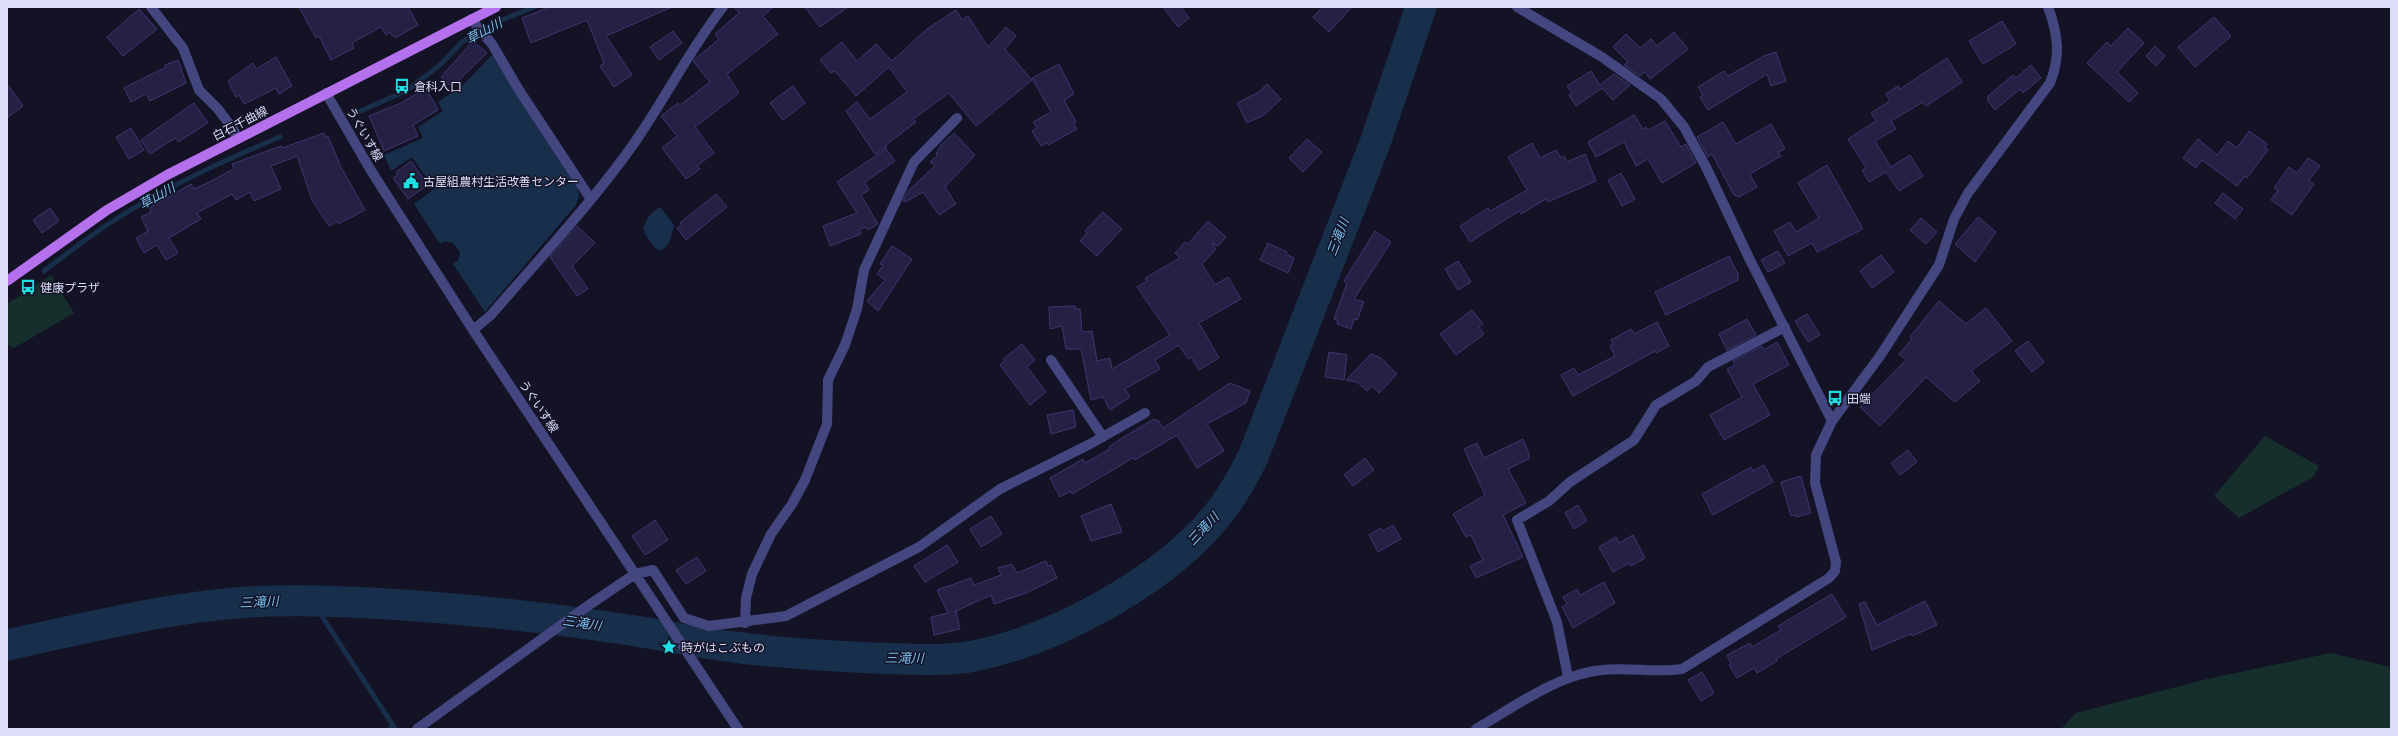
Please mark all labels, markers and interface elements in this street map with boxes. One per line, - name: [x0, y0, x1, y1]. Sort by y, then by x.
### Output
- water label: 草山川: [463, 13, 507, 48]
- bus stop icon: 倉科入口: [393, 77, 411, 95]
- place label: 倉科入口: [414, 79, 462, 94]
- street label: 白石千曲線: [210, 103, 270, 143]
- street label: うぐいす線: [344, 104, 386, 164]
- public building icon: 古屋組農村生活改善センター: [402, 172, 420, 190]
- place label: 古屋組農村生活改善センター: [423, 174, 579, 189]
- water label: 草山川: [136, 178, 180, 213]
- water label: 三滝川: [1323, 214, 1354, 258]
- bus stop icon: 健康プラザ: [19, 278, 37, 296]
- place label: 健康プラザ: [40, 280, 100, 295]
- street label: うぐいす線: [516, 377, 562, 435]
- bus stop icon: 田端: [1826, 389, 1844, 407]
- place label: 田端: [1847, 391, 1871, 406]
- water label: 三滝川: [1183, 507, 1224, 549]
- water label: 三滝川: [239, 593, 281, 611]
- water label: 三滝川: [561, 612, 605, 635]
- place icon: 時がはこぶもの: [660, 638, 678, 656]
- place label: 時がはこぶもの: [681, 640, 765, 655]
- water label: 三滝川: [884, 649, 926, 667]

